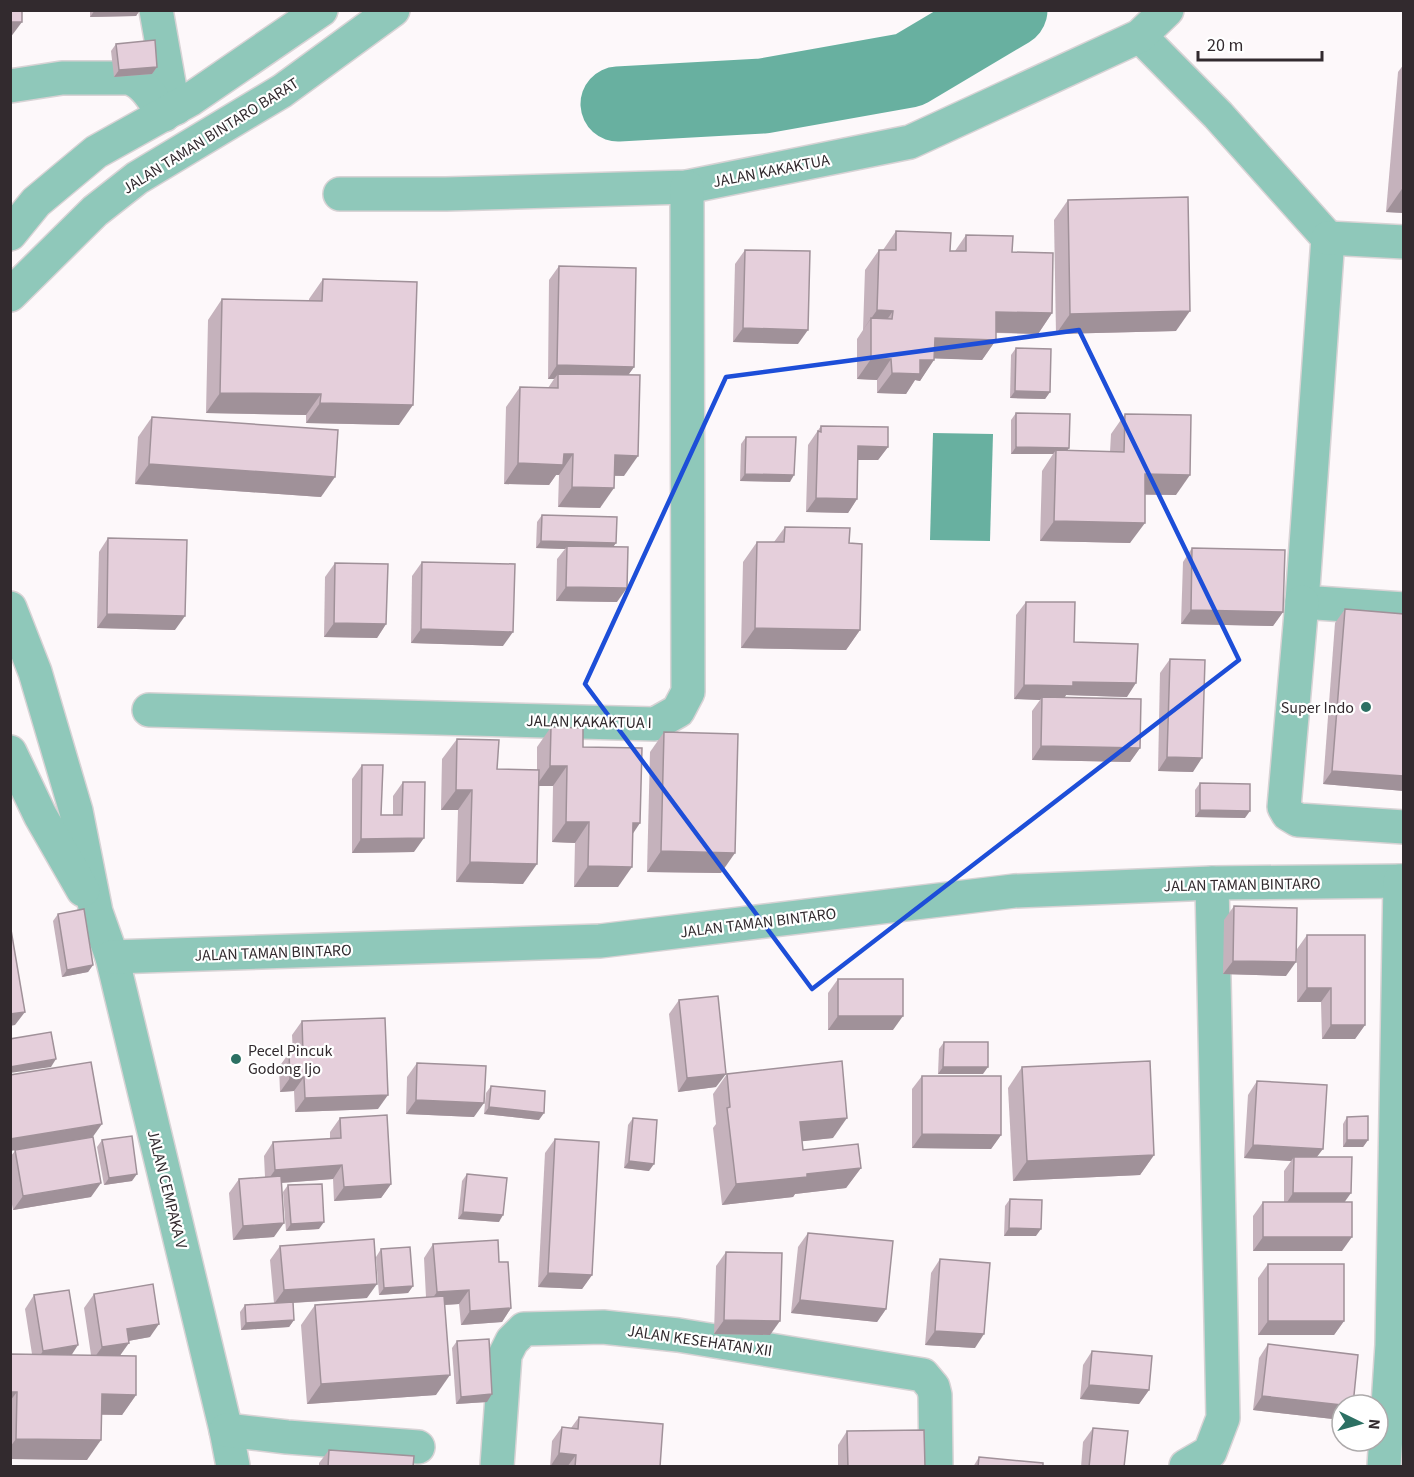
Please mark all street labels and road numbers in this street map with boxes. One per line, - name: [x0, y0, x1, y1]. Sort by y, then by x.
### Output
- street label: JALAN TAMAN BINTARO BARAT: [118, 72, 303, 199]
- street label: JALAN KAKAKTUA: [711, 149, 832, 193]
- street label: JALAN KAKAKTUA I: [526, 710, 652, 734]
- street label: JALAN TAMAN BINTARO: [1163, 873, 1321, 897]
- street label: JALAN TAMAN BINTARO: [679, 902, 837, 943]
- street label: JALAN TAMAN BINTARO: [194, 939, 352, 967]
- street label: JALAN CEMPAKA V: [142, 1127, 193, 1252]
- street label: JALAN KESEHATAN XII: [626, 1320, 774, 1362]

